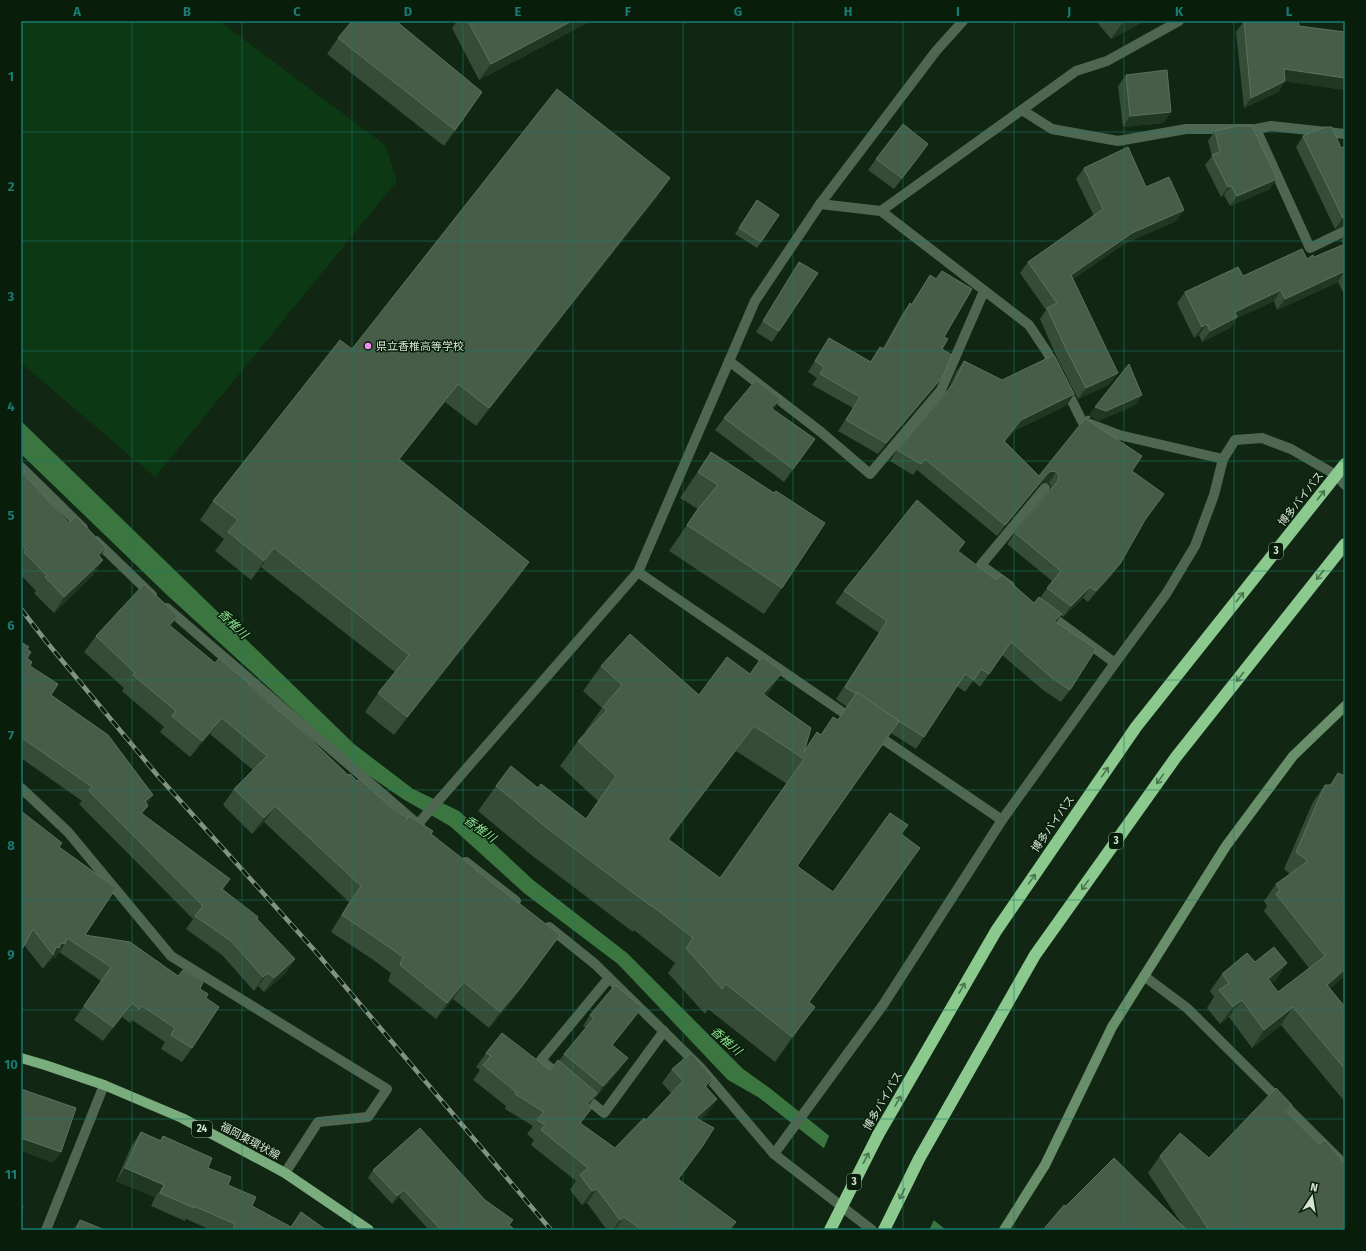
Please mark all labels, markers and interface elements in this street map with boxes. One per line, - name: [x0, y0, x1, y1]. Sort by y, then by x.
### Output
- text: A: [72, 4, 81, 19]
- text: B: [183, 4, 191, 19]
- text: C: [293, 4, 301, 19]
- text: D: [404, 4, 413, 19]
- text: E: [515, 4, 522, 19]
- text: F: [625, 4, 632, 19]
- text: G: [734, 4, 742, 19]
- text: H: [844, 4, 852, 19]
- text: I: [956, 4, 960, 19]
- text: J: [1066, 4, 1071, 19]
- text: K: [1175, 4, 1184, 19]
- text: L: [1286, 4, 1293, 19]
- text: 1: [8, 69, 14, 84]
- text: 2: [8, 179, 15, 194]
- text: 3: [7, 289, 15, 304]
- place label: 県立香椎高等学校: [376, 340, 464, 353]
- marker: 県立香椎高等学校: [363, 341, 373, 351]
- text: 4: [7, 399, 15, 414]
- street label: 博多バイパス: [1276, 469, 1326, 529]
- one-way arrow: [1316, 489, 1325, 500]
- text: 5: [8, 508, 15, 523]
- road number: 3: [1269, 543, 1283, 559]
- one-way arrow: [1316, 569, 1325, 580]
- one-way arrow: [1236, 591, 1244, 602]
- water label: 香椎川: [215, 606, 252, 643]
- text: 6: [7, 618, 15, 633]
- one-way arrow: [1235, 671, 1244, 682]
- text: 7: [8, 728, 14, 743]
- one-way arrow: [1101, 766, 1110, 777]
- one-way arrow: [1156, 774, 1164, 785]
- street label: 博多バイパス: [1029, 793, 1077, 855]
- water label: 香椎川: [461, 813, 500, 846]
- road number: 3: [1109, 833, 1123, 849]
- text: 8: [7, 838, 15, 853]
- one-way arrow: [1028, 873, 1036, 884]
- one-way arrow: [1081, 880, 1089, 891]
- text: 9: [7, 947, 15, 962]
- one-way arrow: [959, 983, 967, 995]
- water label: 香椎川: [708, 1024, 746, 1059]
- text: 10: [4, 1057, 18, 1072]
- street label: 博多バイパス: [861, 1069, 905, 1133]
- one-way arrow: [894, 1095, 902, 1107]
- street label: 福岡東環状線: [218, 1120, 282, 1162]
- road number: 24: [192, 1121, 212, 1137]
- one-way arrow: [863, 1152, 871, 1164]
- text: 11: [5, 1167, 17, 1182]
- road number: 3: [847, 1174, 861, 1190]
- north arrow: [1292, 1177, 1332, 1217]
- text: N: [1309, 1181, 1319, 1195]
- one-way arrow: [898, 1187, 905, 1199]

